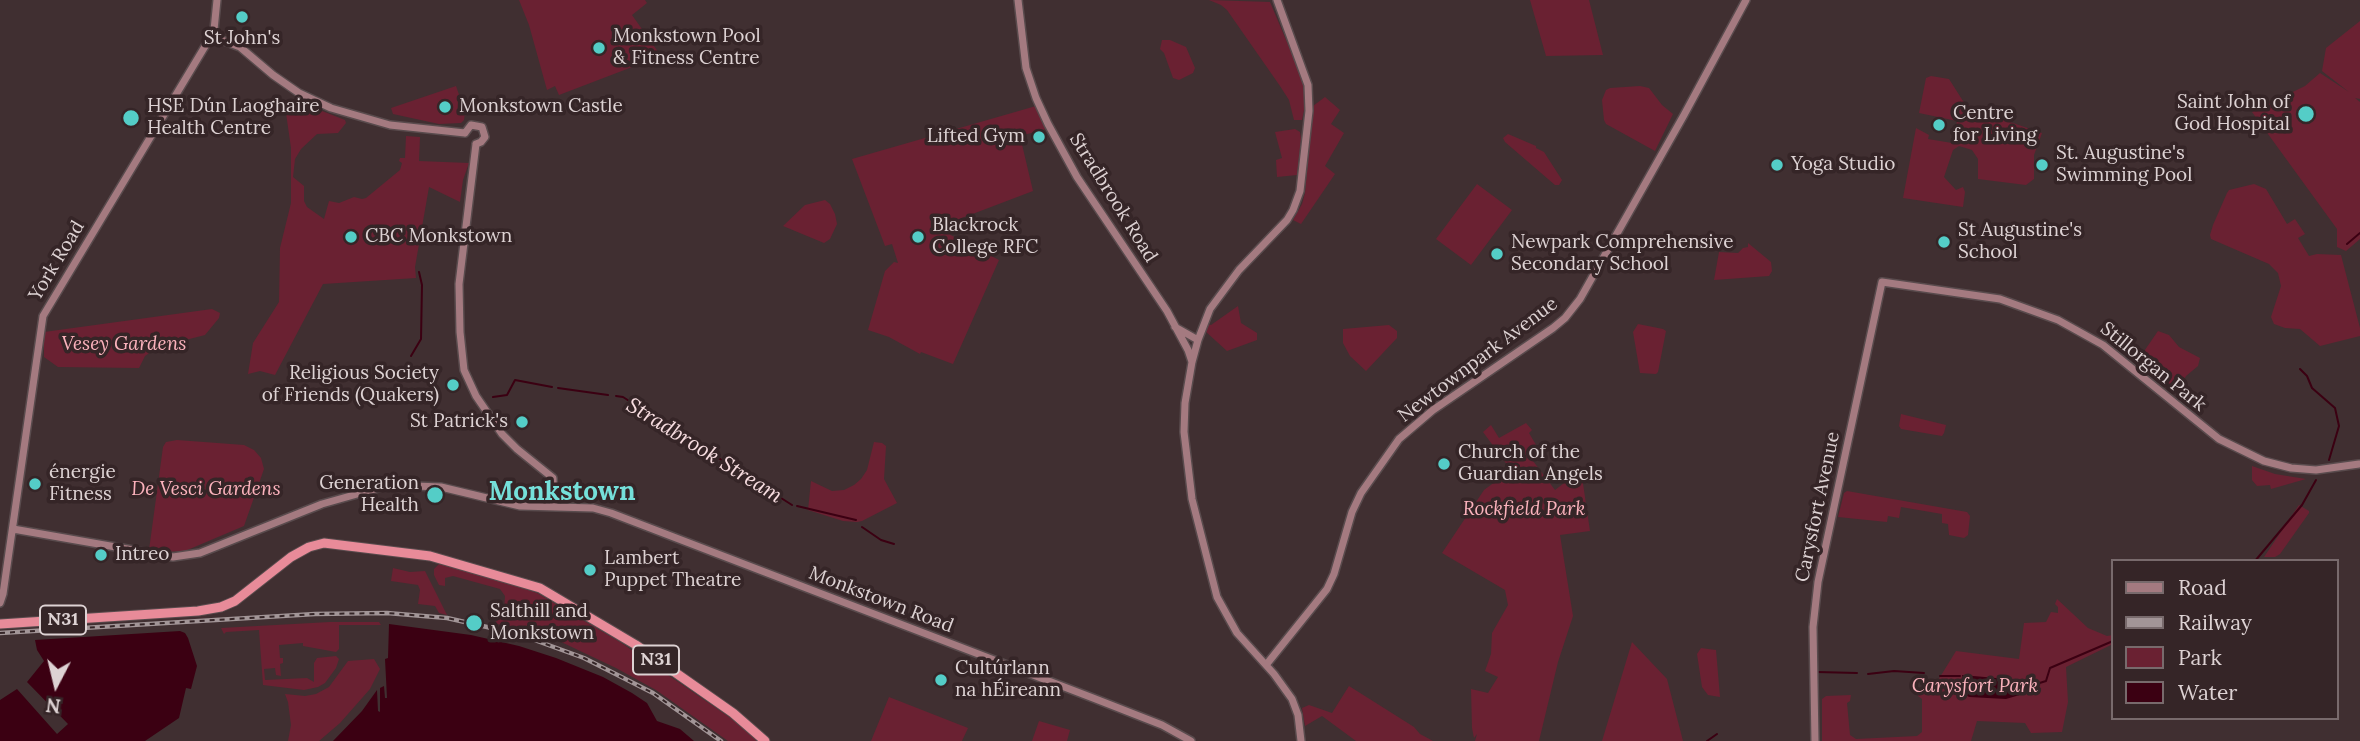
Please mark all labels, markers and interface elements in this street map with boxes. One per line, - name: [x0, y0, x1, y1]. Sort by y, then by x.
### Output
- marker: St John's: [234, 9, 250, 25]
- place label: Monkstown Pool & Fitness Centre: [613, 26, 761, 70]
- place label: St John's: [204, 28, 280, 50]
- marker: Monkstown Pool & Fitness Centre: [591, 40, 607, 56]
- place label: Saint John of God Hospital: [2174, 92, 2290, 136]
- place label: HSE Dún Laoghaire Health Centre: [147, 96, 320, 140]
- place label: Monkstown Castle: [459, 96, 623, 118]
- marker: Monkstown Castle: [437, 99, 453, 115]
- place label: Centre for Living: [1953, 103, 2037, 147]
- marker: Saint John of God Hospital: [2296, 104, 2316, 124]
- marker: HSE Dún Laoghaire Health Centre: [121, 108, 141, 128]
- marker: Centre for Living: [1931, 117, 1947, 133]
- place label: Lifted Gym: [927, 126, 1025, 148]
- marker: Lifted Gym: [1031, 129, 1047, 145]
- street label: Stradbrook Road: [1064, 129, 1162, 267]
- place label: St. Augustine's Swimming Pool: [2056, 143, 2192, 187]
- place label: Yoga Studio: [1791, 154, 1895, 176]
- marker: Yoga Studio: [1769, 157, 1785, 173]
- marker: St. Augustine's Swimming Pool: [2034, 157, 2050, 173]
- place label: Blackrock College RFC: [932, 215, 1038, 259]
- street label: York Road: [24, 217, 90, 305]
- place label: St Augustine's School: [1958, 220, 2082, 264]
- place label: CBC Monkstown: [365, 226, 512, 248]
- marker: CBC Monkstown: [343, 229, 359, 245]
- marker: Blackrock College RFC: [910, 229, 926, 245]
- place label: Newpark Comprehensive Secondary School: [1511, 232, 1733, 276]
- marker: St Augustine's School: [1936, 234, 1952, 250]
- marker: Newpark Comprehensive Secondary School: [1489, 246, 1505, 262]
- street label: Newtownpark Avenue: [1394, 293, 1562, 427]
- street label: Stillorgan Park: [2096, 317, 2210, 417]
- park label: Vesey Gardens: [62, 334, 186, 356]
- place label: Religious Society of Friends (Quakers): [262, 363, 439, 407]
- marker: Religious Society of Friends (Quakers): [445, 377, 461, 393]
- water label: Stradbrook Stream: [621, 393, 787, 509]
- place label: St Patrick's: [410, 411, 508, 433]
- marker: St Patrick's: [514, 414, 530, 430]
- street label: Carysfort Avenue: [1791, 430, 1845, 584]
- place label: Church of the Guardian Angels: [1458, 442, 1603, 486]
- marker: Church of the Guardian Angels: [1436, 456, 1452, 472]
- place label: énergie Fitness: [49, 462, 116, 506]
- place label: Generation Health: [319, 473, 419, 517]
- marker: énergie Fitness: [27, 476, 43, 492]
- district label: Monkstown: [489, 477, 635, 509]
- park label: De Vesci Gardens: [131, 479, 281, 501]
- marker: Generation Health: [425, 485, 445, 505]
- park label: Rockfield Park: [1463, 499, 1585, 521]
- place label: Intreo: [115, 544, 169, 566]
- marker: Intreo: [93, 547, 109, 563]
- place label: Lambert Puppet Theatre: [604, 548, 741, 592]
- legend: [2112, 559, 2339, 720]
- marker: Lambert Puppet Theatre: [582, 562, 598, 578]
- street label: Monkstown Road: [805, 562, 957, 638]
- text: Road: [2178, 574, 2227, 601]
- place label: Salthill and Monkstown: [490, 601, 594, 645]
- road number: N31: [40, 606, 86, 634]
- text: Railway: [2178, 609, 2252, 636]
- marker: Salthill and Monkstown: [464, 613, 484, 633]
- text: Park: [2178, 644, 2222, 671]
- road number: N31: [633, 646, 679, 674]
- north arrow: [21, 650, 91, 720]
- place label: Cultúrlann na hÉireann: [955, 658, 1061, 702]
- marker: Cultúrlann na hÉireann: [933, 672, 949, 688]
- park label: Carysfort Park: [1912, 676, 2038, 698]
- text: Water: [2178, 679, 2237, 706]
- text: N: [45, 693, 62, 719]

